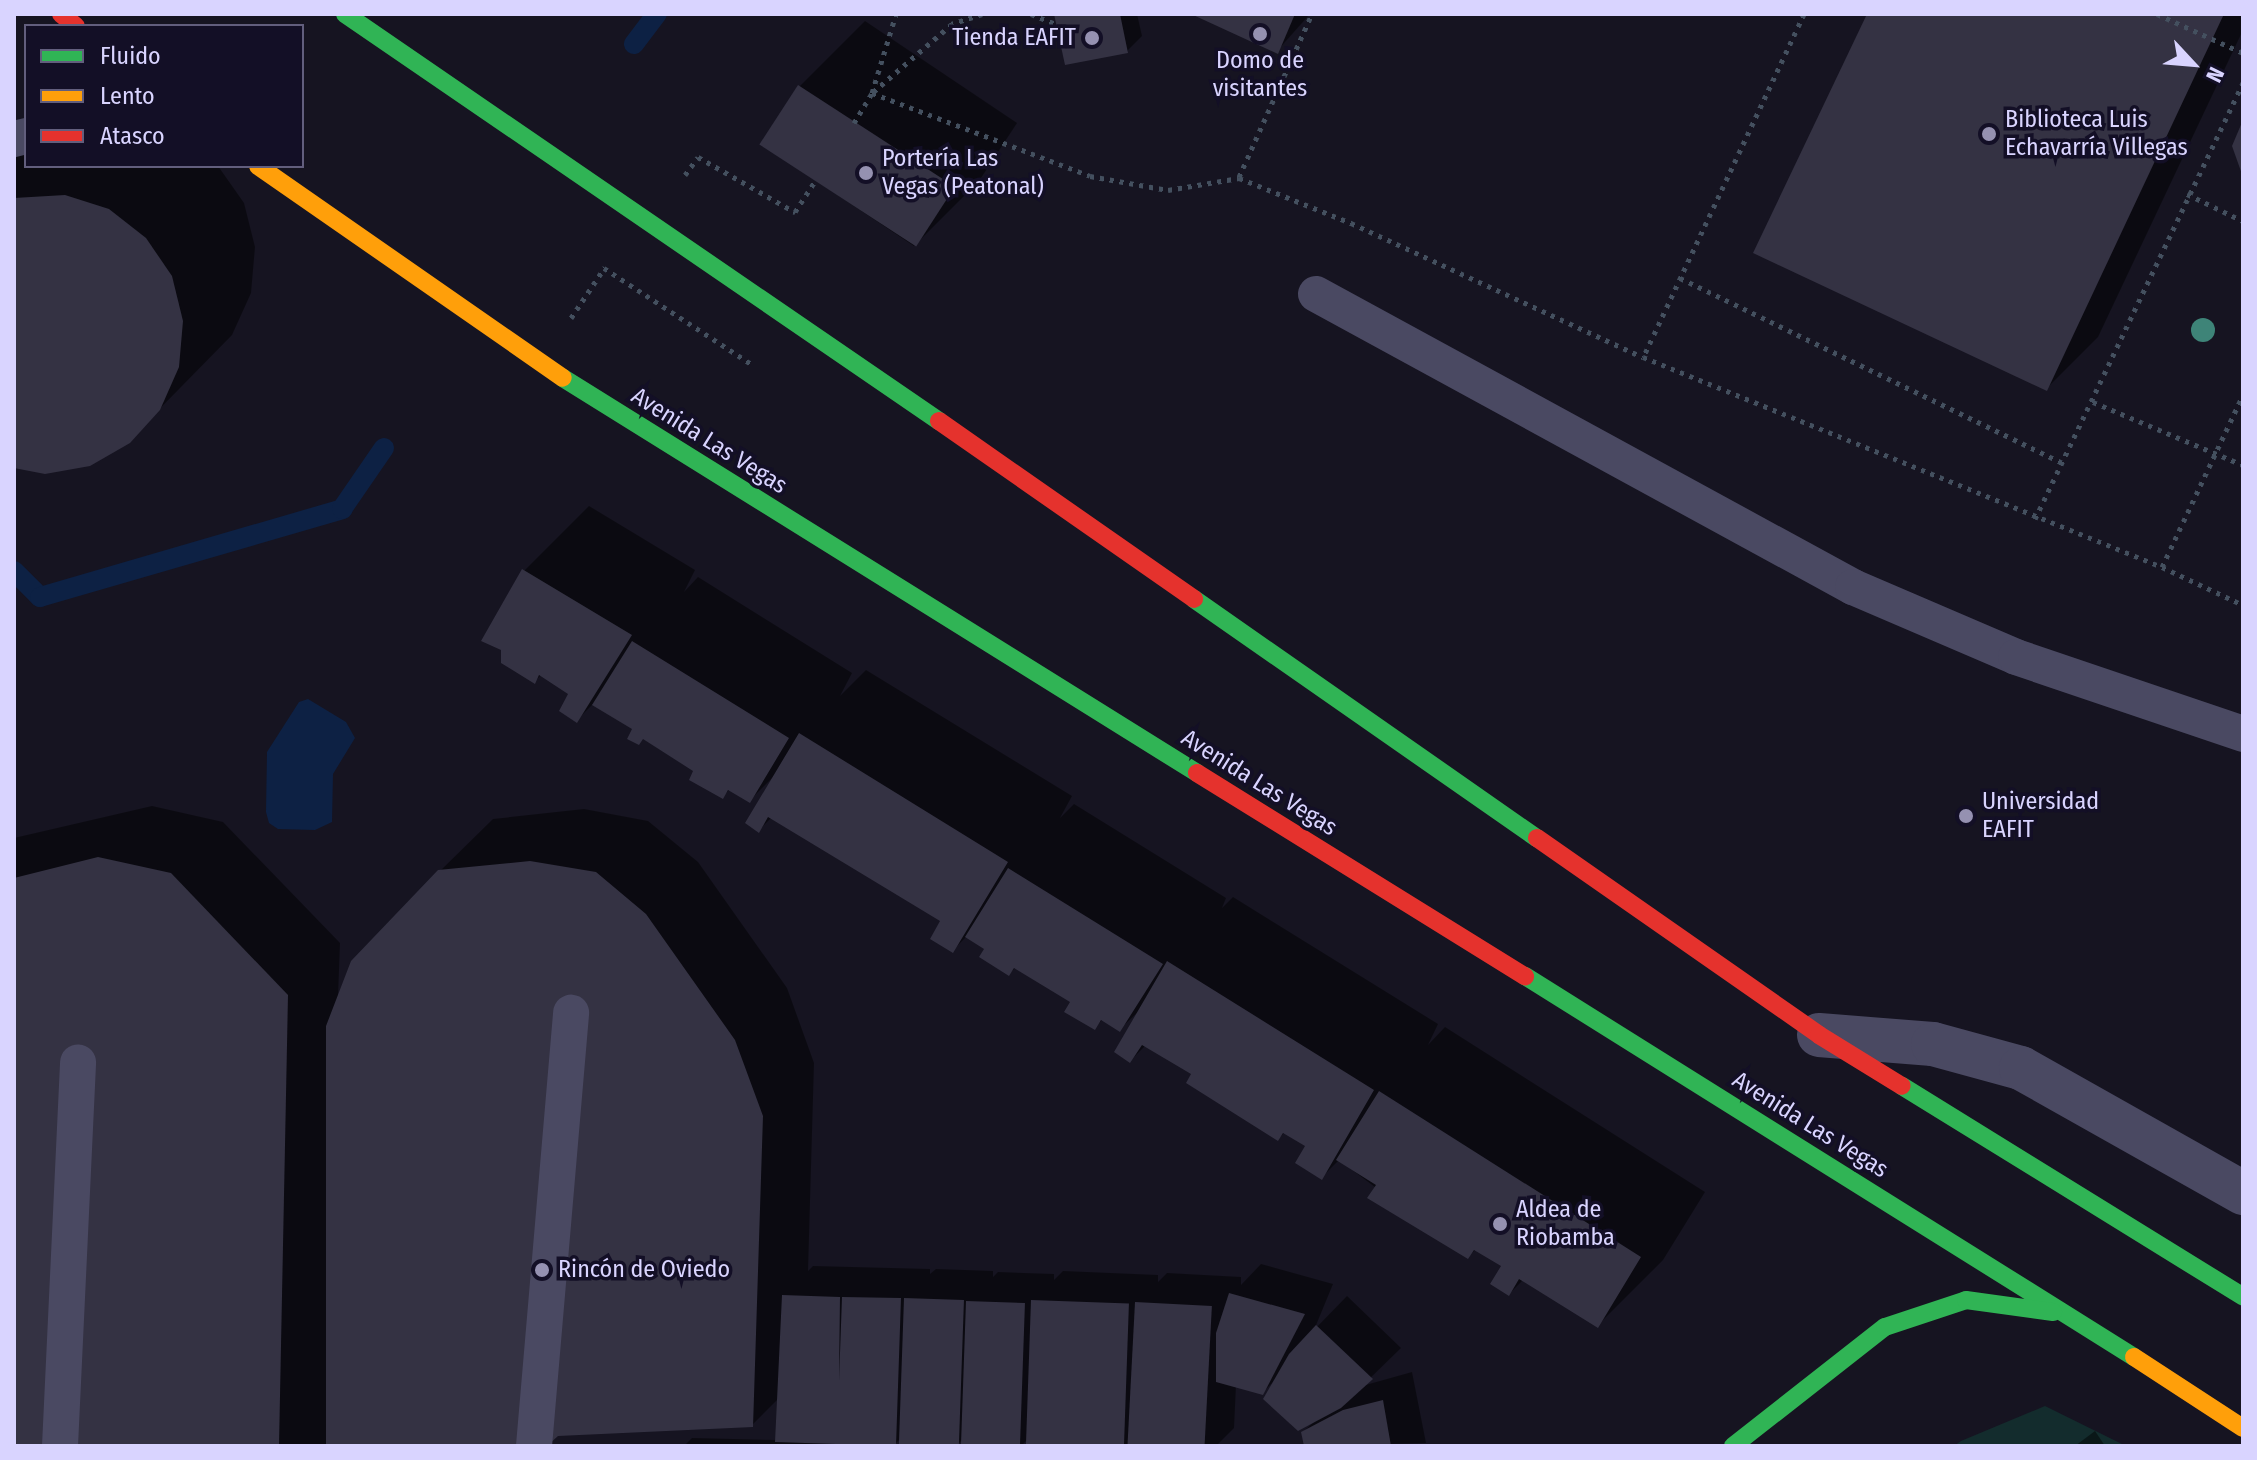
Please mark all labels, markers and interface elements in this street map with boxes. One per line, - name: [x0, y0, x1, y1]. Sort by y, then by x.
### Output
- legend: [24, 24, 304, 168]
- place label: Tienda EAFIT: [952, 24, 1076, 52]
- north arrow: [2153, 24, 2233, 104]
- marker: Domo de visitantes: [1251, 25, 1269, 43]
- marker: Tienda EAFIT: [1083, 29, 1101, 47]
- text: Fluido: [100, 42, 161, 70]
- place label: Domo de visitantes: [1213, 47, 1307, 103]
- text: N: [2200, 63, 2230, 87]
- text: Lento: [100, 82, 155, 110]
- place label: Biblioteca Luis Echavarría Villegas: [2005, 106, 2188, 162]
- text: Atasco: [100, 122, 165, 150]
- marker: Biblioteca Luis Echavarría Villegas: [1980, 125, 1998, 143]
- place label: Portería Las Vegas (Peatonal): [882, 145, 1044, 201]
- marker: Portería Las Vegas (Peatonal): [857, 164, 875, 182]
- street label: Avenida Las Vegas: [626, 382, 792, 500]
- street label: Avenida Las Vegas: [1176, 724, 1342, 842]
- place label: Universidad EAFIT: [1982, 788, 2099, 844]
- marker: Universidad EAFIT: [1957, 807, 1975, 825]
- street label: Avenida Las Vegas: [1727, 1066, 1893, 1184]
- place label: Aldea de Riobamba: [1516, 1196, 1615, 1252]
- marker: Aldea de Riobamba: [1491, 1215, 1509, 1233]
- place label: Rincón de Oviedo: [558, 1256, 730, 1284]
- marker: Rincón de Oviedo: [533, 1261, 551, 1279]

